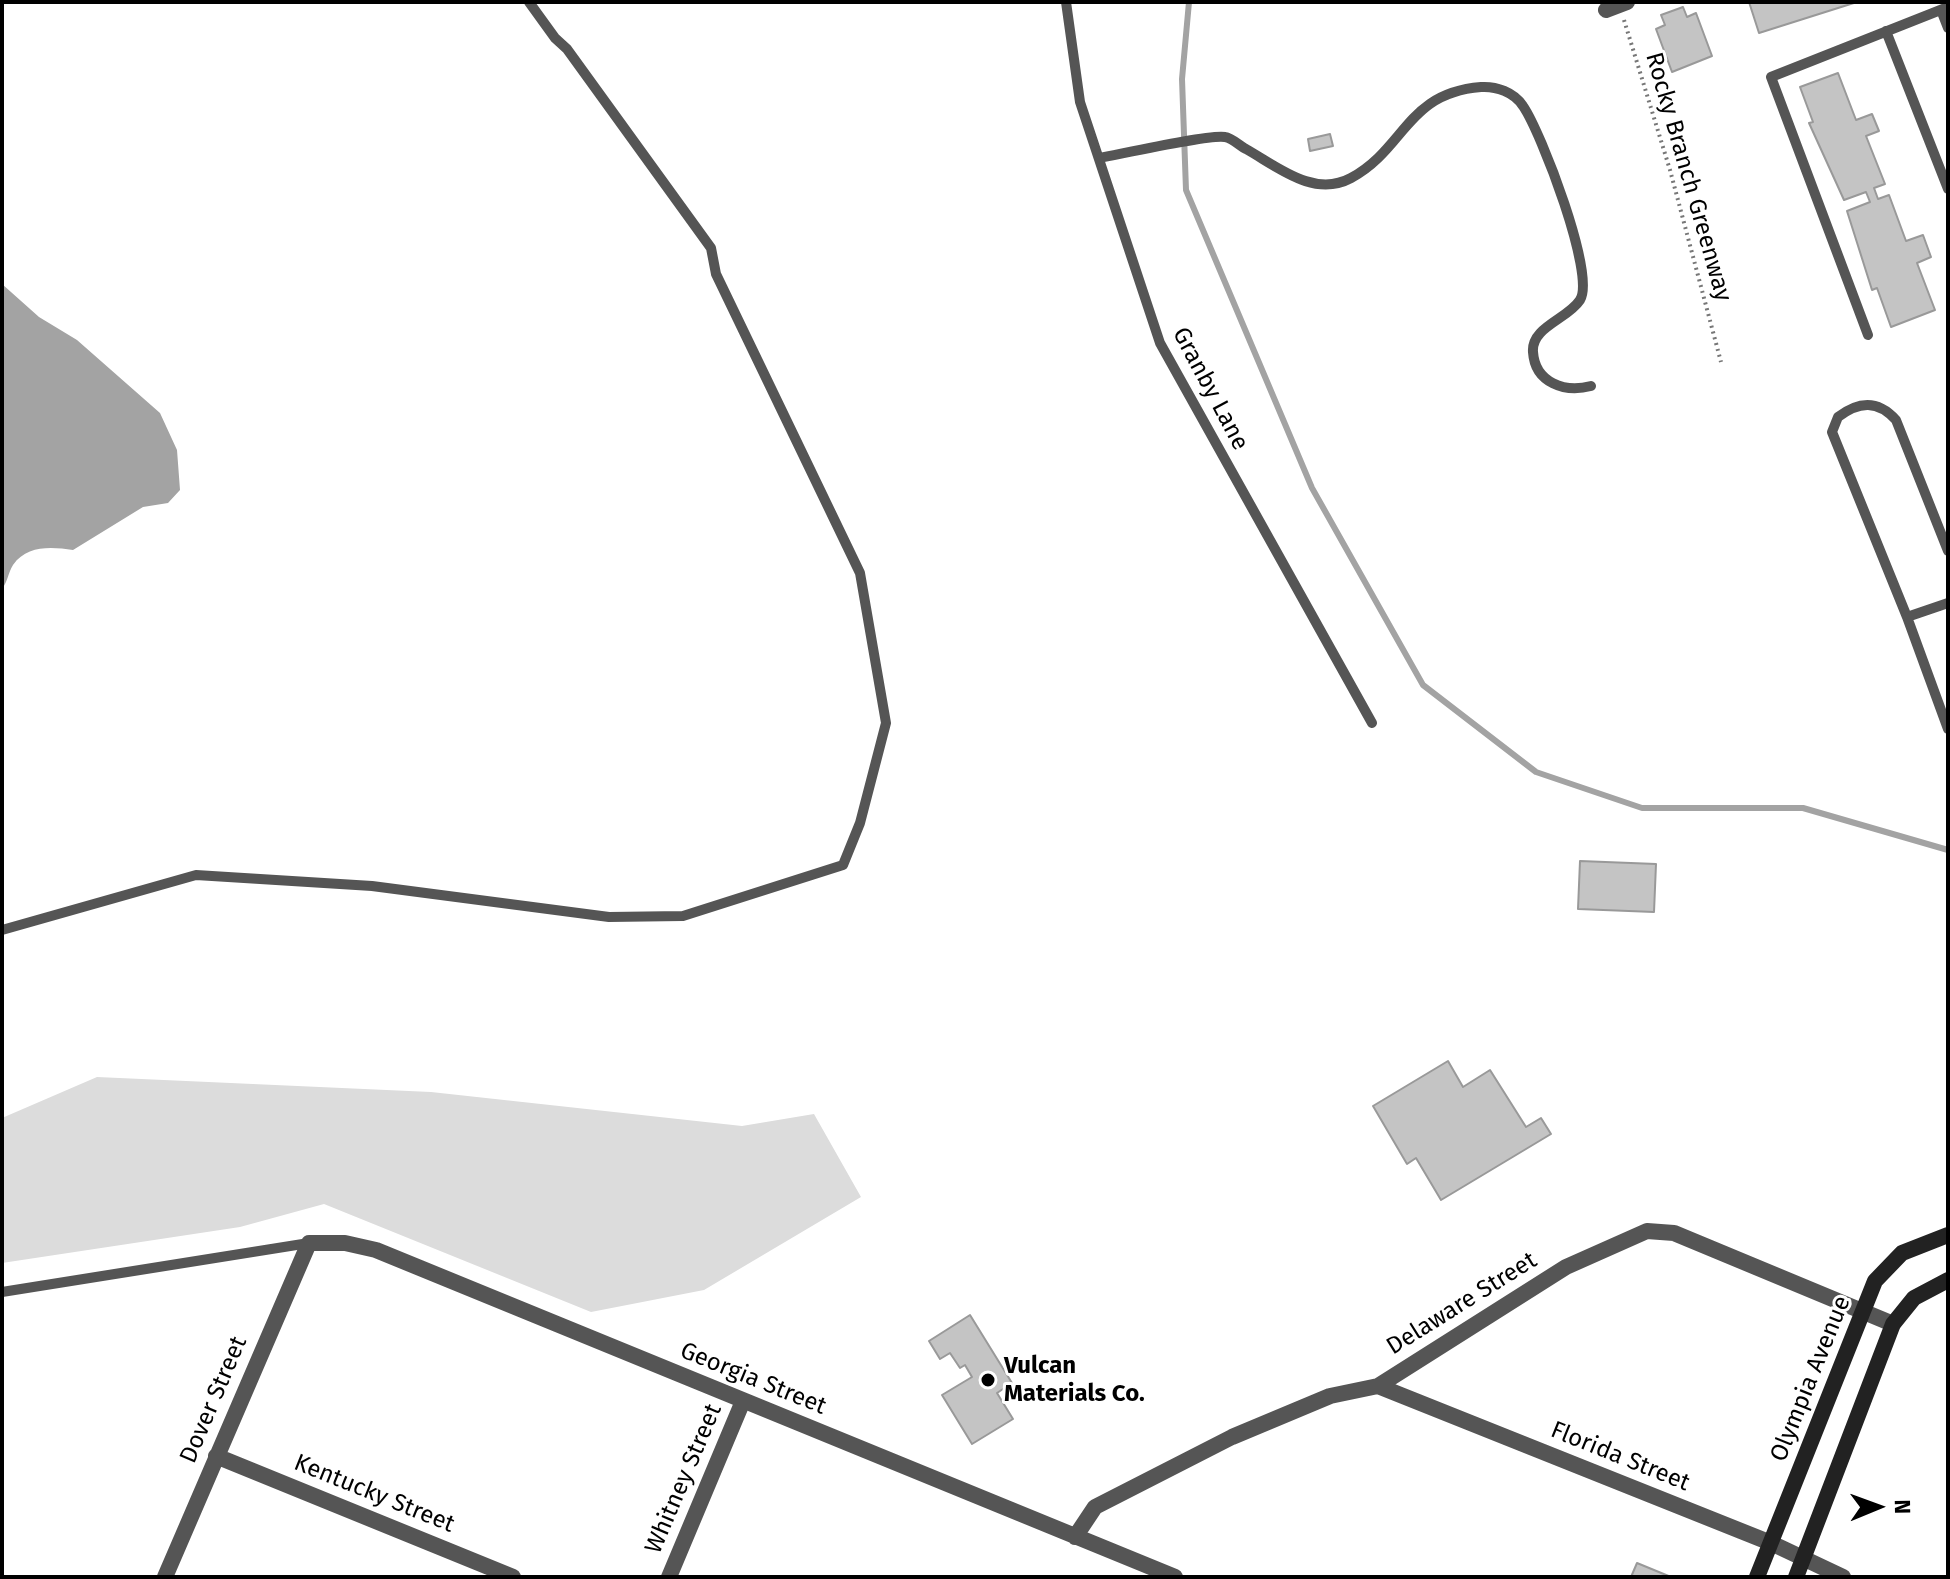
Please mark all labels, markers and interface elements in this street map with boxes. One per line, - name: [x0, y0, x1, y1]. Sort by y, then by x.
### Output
- street label: Rocky Branch Greenway: [1639, 49, 1737, 305]
- street label: Granby Lane: [1166, 323, 1254, 455]
- street label: Delaware Street: [1382, 1246, 1542, 1362]
- street label: Olympia Avenue: [1765, 1292, 1857, 1466]
- street label: Dover Street: [174, 1332, 254, 1468]
- street label: Georgia Street: [676, 1337, 830, 1421]
- place label: Vulcan Materials Co.: [1004, 1352, 1145, 1408]
- marker: Vulcan Materials Co.: [979, 1371, 997, 1389]
- street label: Whitney Street: [640, 1400, 728, 1558]
- street label: Florida Street: [1546, 1416, 1694, 1498]
- street label: Kentucky Street: [290, 1449, 458, 1539]
- north arrow: [1838, 1467, 1918, 1547]
- text: N: [1889, 1499, 1916, 1514]

